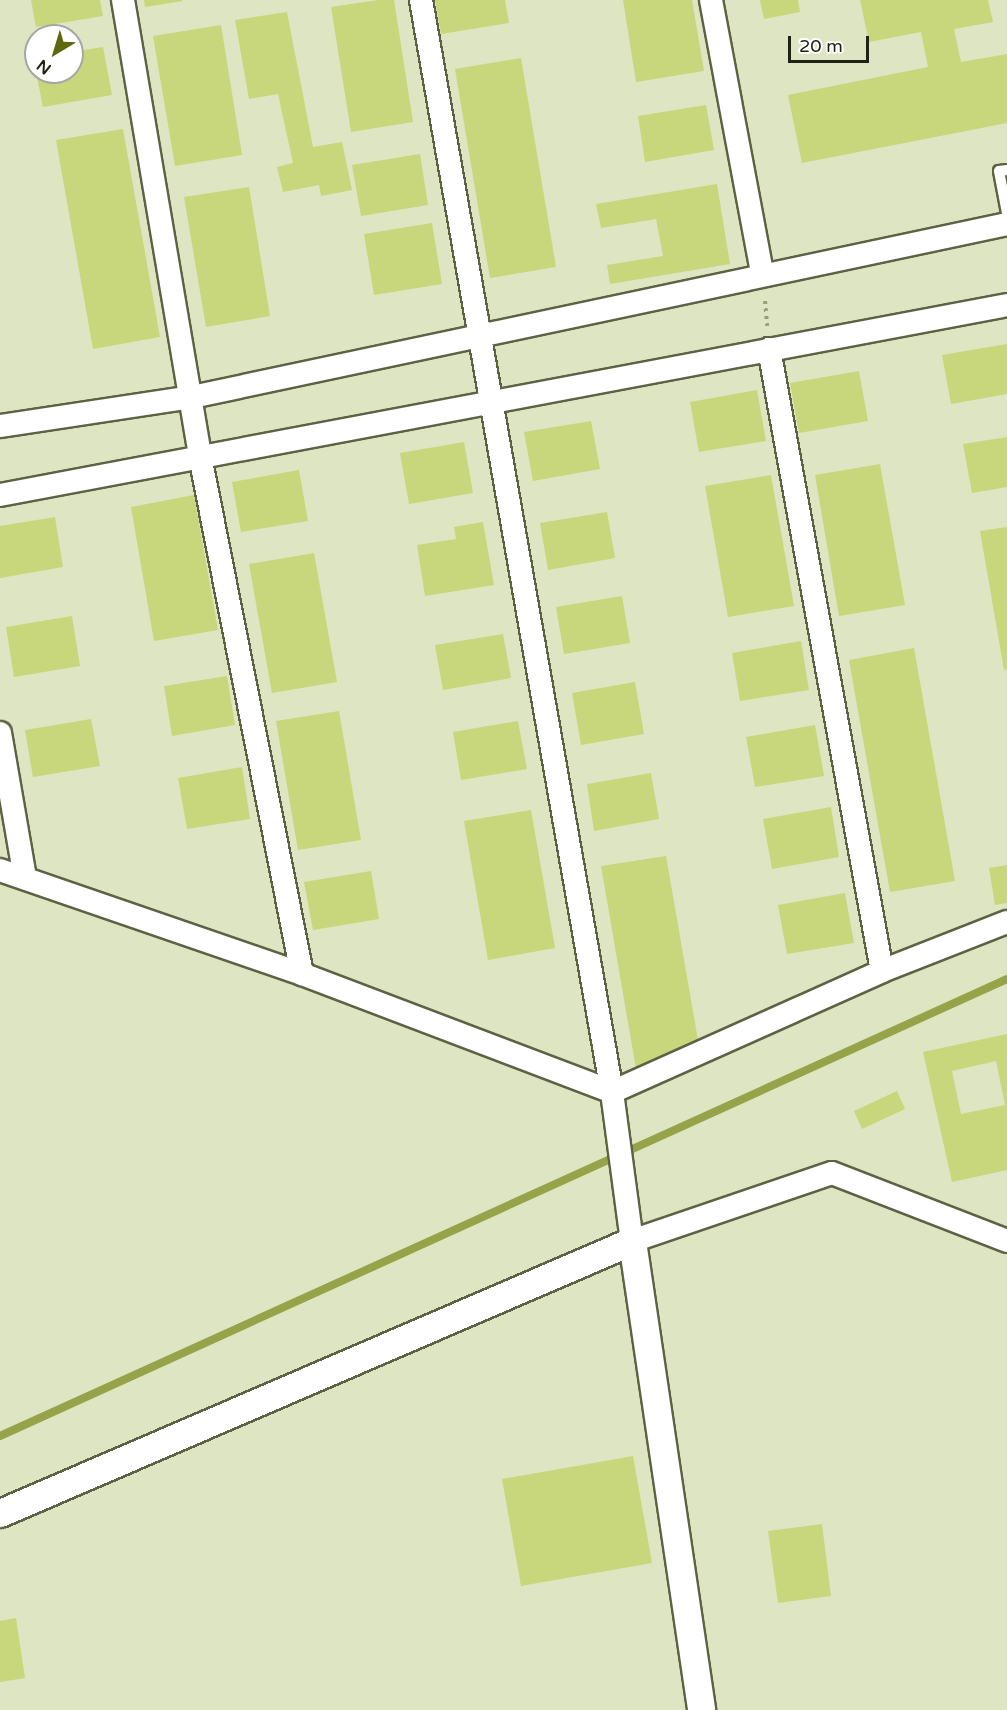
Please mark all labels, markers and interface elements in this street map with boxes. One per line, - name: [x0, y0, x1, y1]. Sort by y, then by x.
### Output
- north arrow: [24, 24, 84, 84]
- scale bar: [791, 24, 872, 62]
- text: 20 m: [799, 35, 843, 57]
- text: N: [33, 55, 55, 78]

